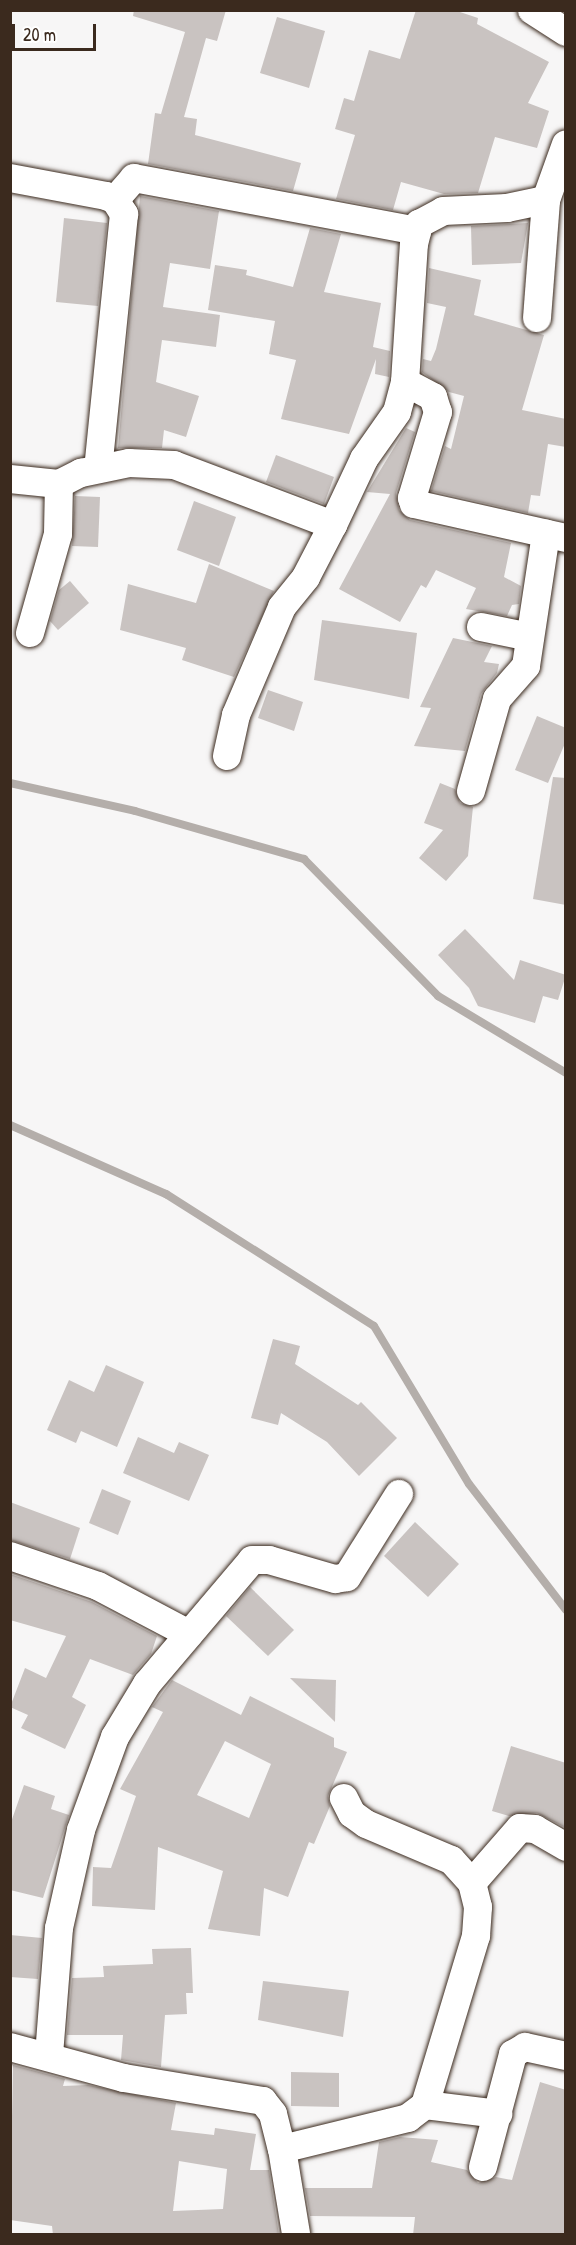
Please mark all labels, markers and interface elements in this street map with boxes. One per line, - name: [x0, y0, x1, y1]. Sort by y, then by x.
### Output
- scale bar: [15, 12, 99, 50]
- text: 20 m: [23, 22, 56, 47]

